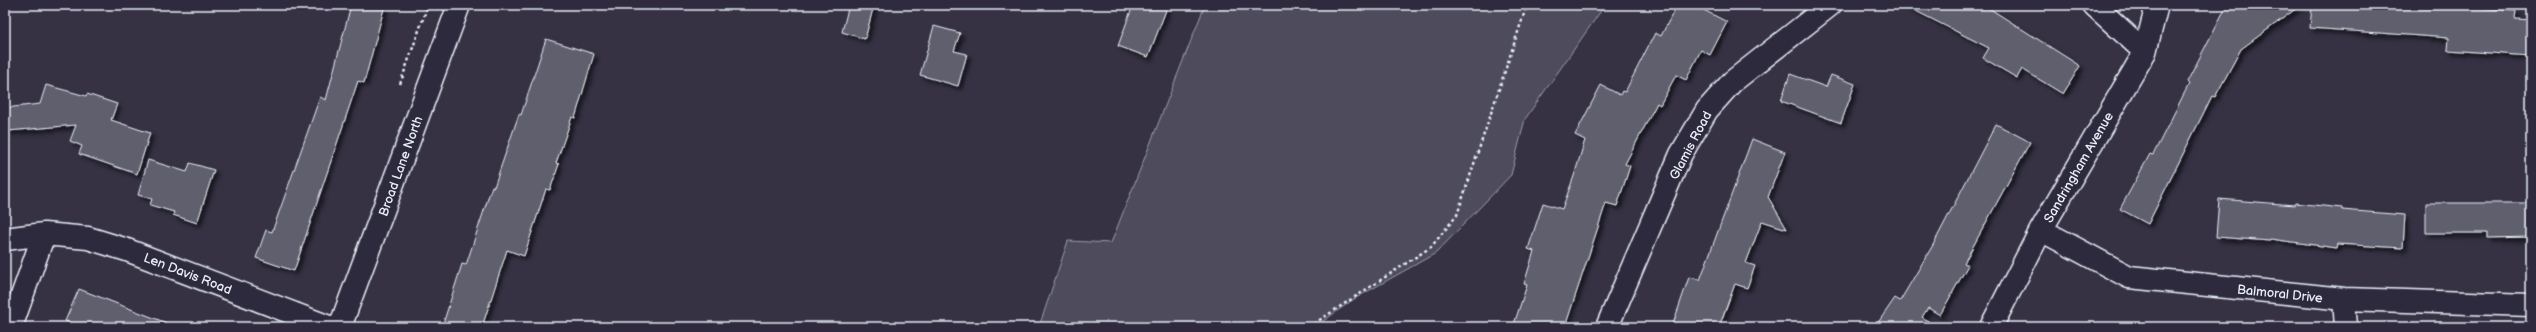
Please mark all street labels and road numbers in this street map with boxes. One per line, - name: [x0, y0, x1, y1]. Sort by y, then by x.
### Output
- street label: Glamis Road: [1666, 109, 1716, 182]
- street label: Sandringham Avenue: [2041, 109, 2117, 226]
- street label: Broad Lane North: [375, 114, 426, 219]
- street label: Len Davis Road: [141, 250, 234, 298]
- street label: Balmoral Drive: [2236, 282, 2324, 306]

